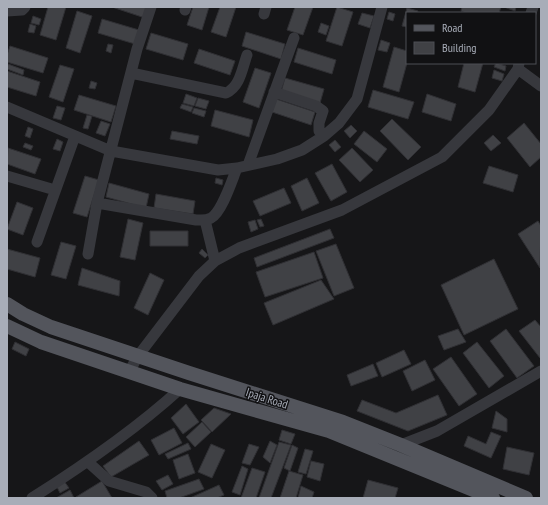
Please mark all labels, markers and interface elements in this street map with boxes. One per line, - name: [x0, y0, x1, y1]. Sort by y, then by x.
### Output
- legend: [406, 12, 536, 64]
- text: Road: [442, 20, 462, 35]
- text: Building: [442, 40, 477, 55]
- street label: Ipaja Road: [244, 384, 290, 412]

